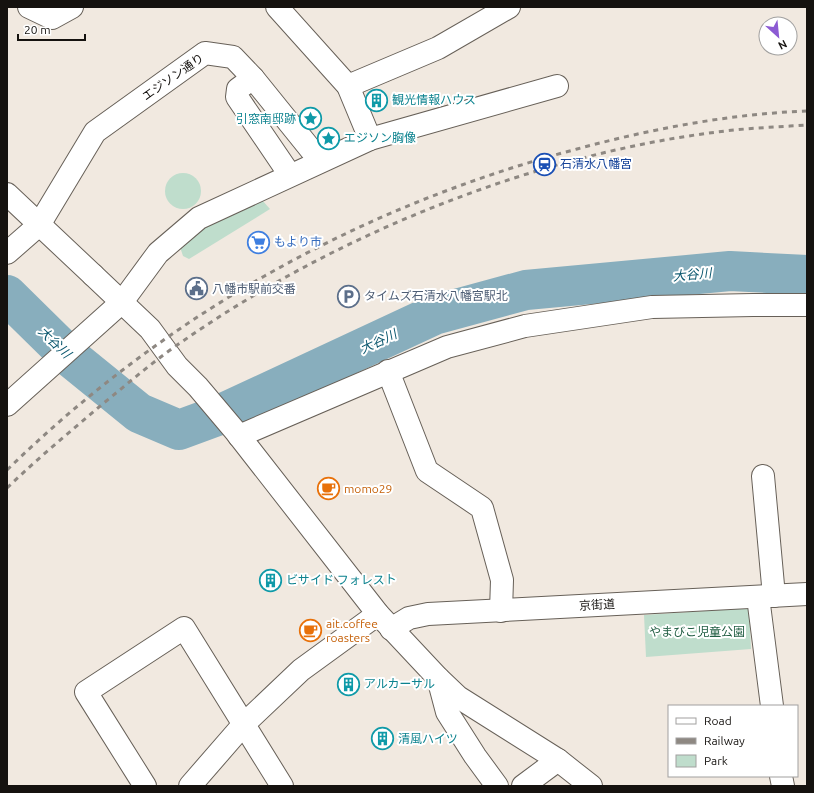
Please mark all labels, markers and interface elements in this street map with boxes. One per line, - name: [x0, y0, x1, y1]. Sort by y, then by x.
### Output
- scale bar: [18, 16, 85, 42]
- north arrow: [758, 16, 798, 56]
- text: 20 m: [24, 23, 51, 36]
- text: N: [776, 38, 789, 52]
- street label: エジソン通り: [139, 51, 206, 103]
- building icon: 観光情報ハウス: [364, 87, 390, 113]
- place label: 観光情報ハウス: [392, 93, 476, 106]
- place icon: 引窓南邸跡: [298, 106, 324, 132]
- place label: 引窓南邸跡: [236, 112, 296, 125]
- place icon: エジソン胸像: [316, 125, 342, 151]
- place label: エジソン胸像: [344, 131, 416, 144]
- station icon: 石清水八幡宮: [531, 151, 557, 177]
- place label: 石清水八幡宮: [560, 157, 632, 170]
- supermarket icon: もより市: [246, 229, 272, 255]
- place label: もより市: [274, 235, 322, 248]
- water label: 大谷川: [672, 265, 714, 283]
- public building icon: 八幡市駅前交番: [183, 276, 209, 302]
- place label: 八幡市駅前交番: [212, 282, 296, 295]
- parking icon: タイムズ石清水八幡宮駅北: [336, 283, 362, 309]
- place label: タイムズ石清水八幡宮駅北: [364, 289, 508, 302]
- water label: 大谷川: [36, 323, 75, 362]
- water label: 大谷川: [357, 326, 400, 356]
- cafe icon: momo29: [315, 476, 341, 502]
- place label: momo29: [344, 482, 392, 495]
- building icon: ビサイド フォレスト: [258, 567, 284, 593]
- place label: ビサイド フォレスト: [286, 573, 397, 586]
- street label: 京街道: [579, 597, 615, 612]
- place label: ait.coffee roasters: [326, 617, 378, 644]
- cafe icon: ait.coffee roasters: [298, 618, 324, 644]
- park label: やまびこ児童公園: [649, 625, 745, 638]
- building icon: アルカーサル: [336, 671, 362, 697]
- place label: アルカーサル: [364, 677, 435, 690]
- legend: [668, 705, 798, 777]
- text: Road: [704, 714, 732, 727]
- building icon: 清風ハイツ: [370, 726, 396, 752]
- place label: 清風ハイツ: [398, 732, 458, 745]
- text: Railway: [704, 734, 745, 747]
- text: Park: [704, 754, 728, 767]

